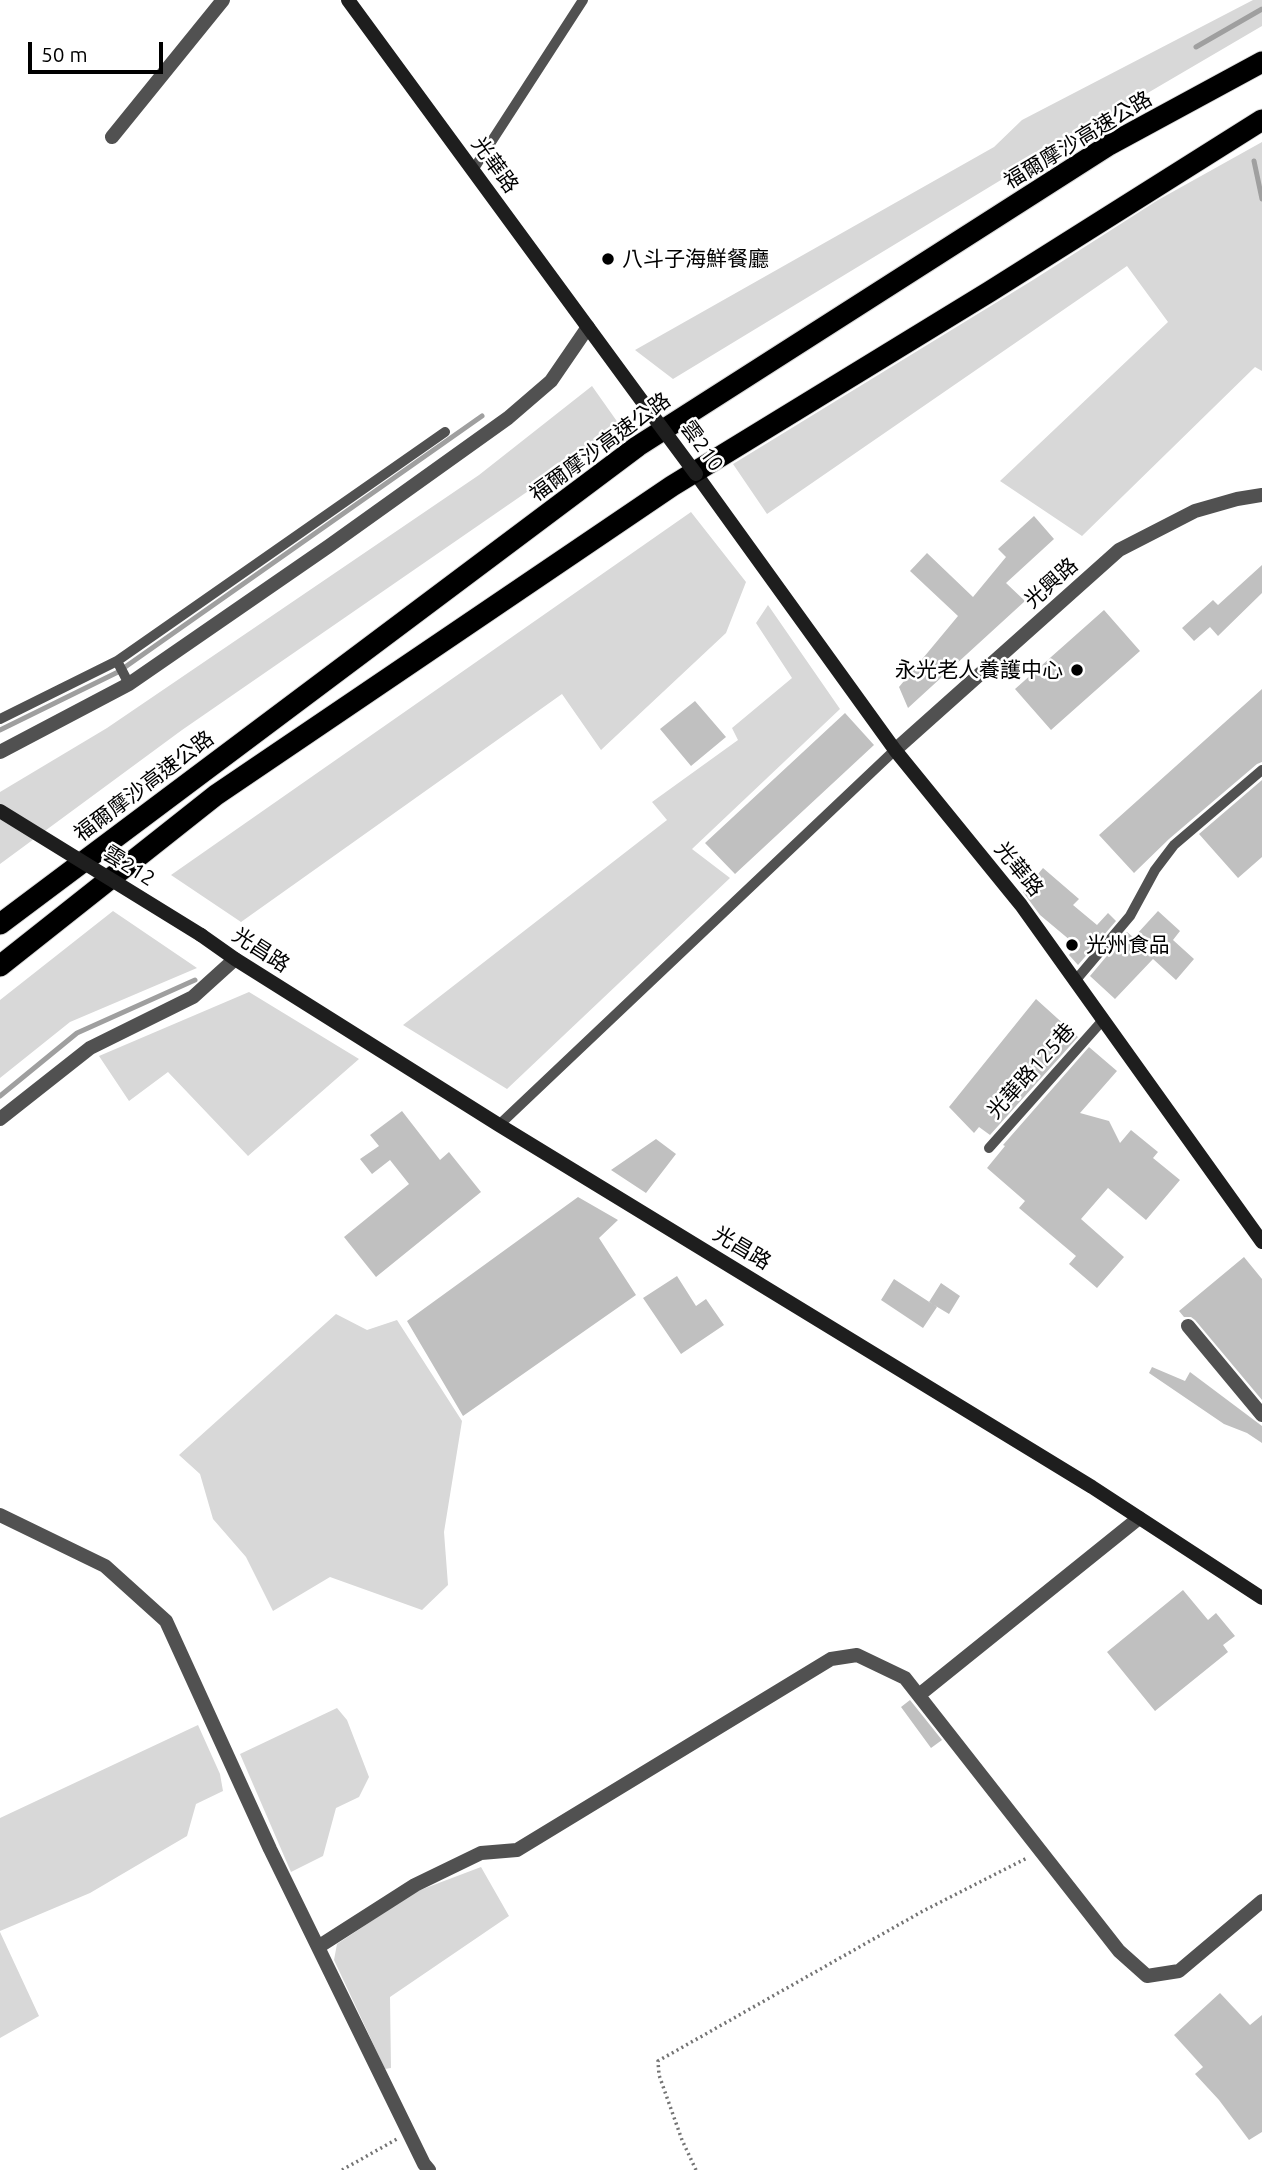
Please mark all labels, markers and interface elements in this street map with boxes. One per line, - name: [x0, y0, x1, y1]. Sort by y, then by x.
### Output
- scale bar: [32, 28, 166, 72]
- text: 50 m: [41, 42, 88, 66]
- street label: 福爾摩沙高速公路: [1000, 86, 1156, 194]
- street label: 光華路: [466, 132, 524, 198]
- place label: 八斗子海鮮餐廳: [622, 246, 769, 272]
- marker: 八斗子海鮮餐廳: [600, 251, 616, 267]
- street label: 福爾摩沙高速公路: [525, 387, 675, 507]
- street label: 雲210: [675, 416, 729, 476]
- street label: 光興路: [1019, 553, 1083, 613]
- place label: 永光老人養護中心: [895, 657, 1063, 683]
- marker: 永光老人養護中心: [1069, 662, 1085, 678]
- street label: 福爾摩沙高速公路: [69, 725, 219, 847]
- street label: 光華路: [989, 837, 1049, 901]
- street label: 雲212: [98, 840, 160, 892]
- street label: 光昌路: [228, 922, 294, 978]
- place label: 光州食品: [1086, 932, 1170, 958]
- marker: 光州食品: [1064, 937, 1080, 953]
- street label: 光華路125巷: [982, 1018, 1080, 1124]
- street label: 光昌路: [709, 1221, 775, 1275]

